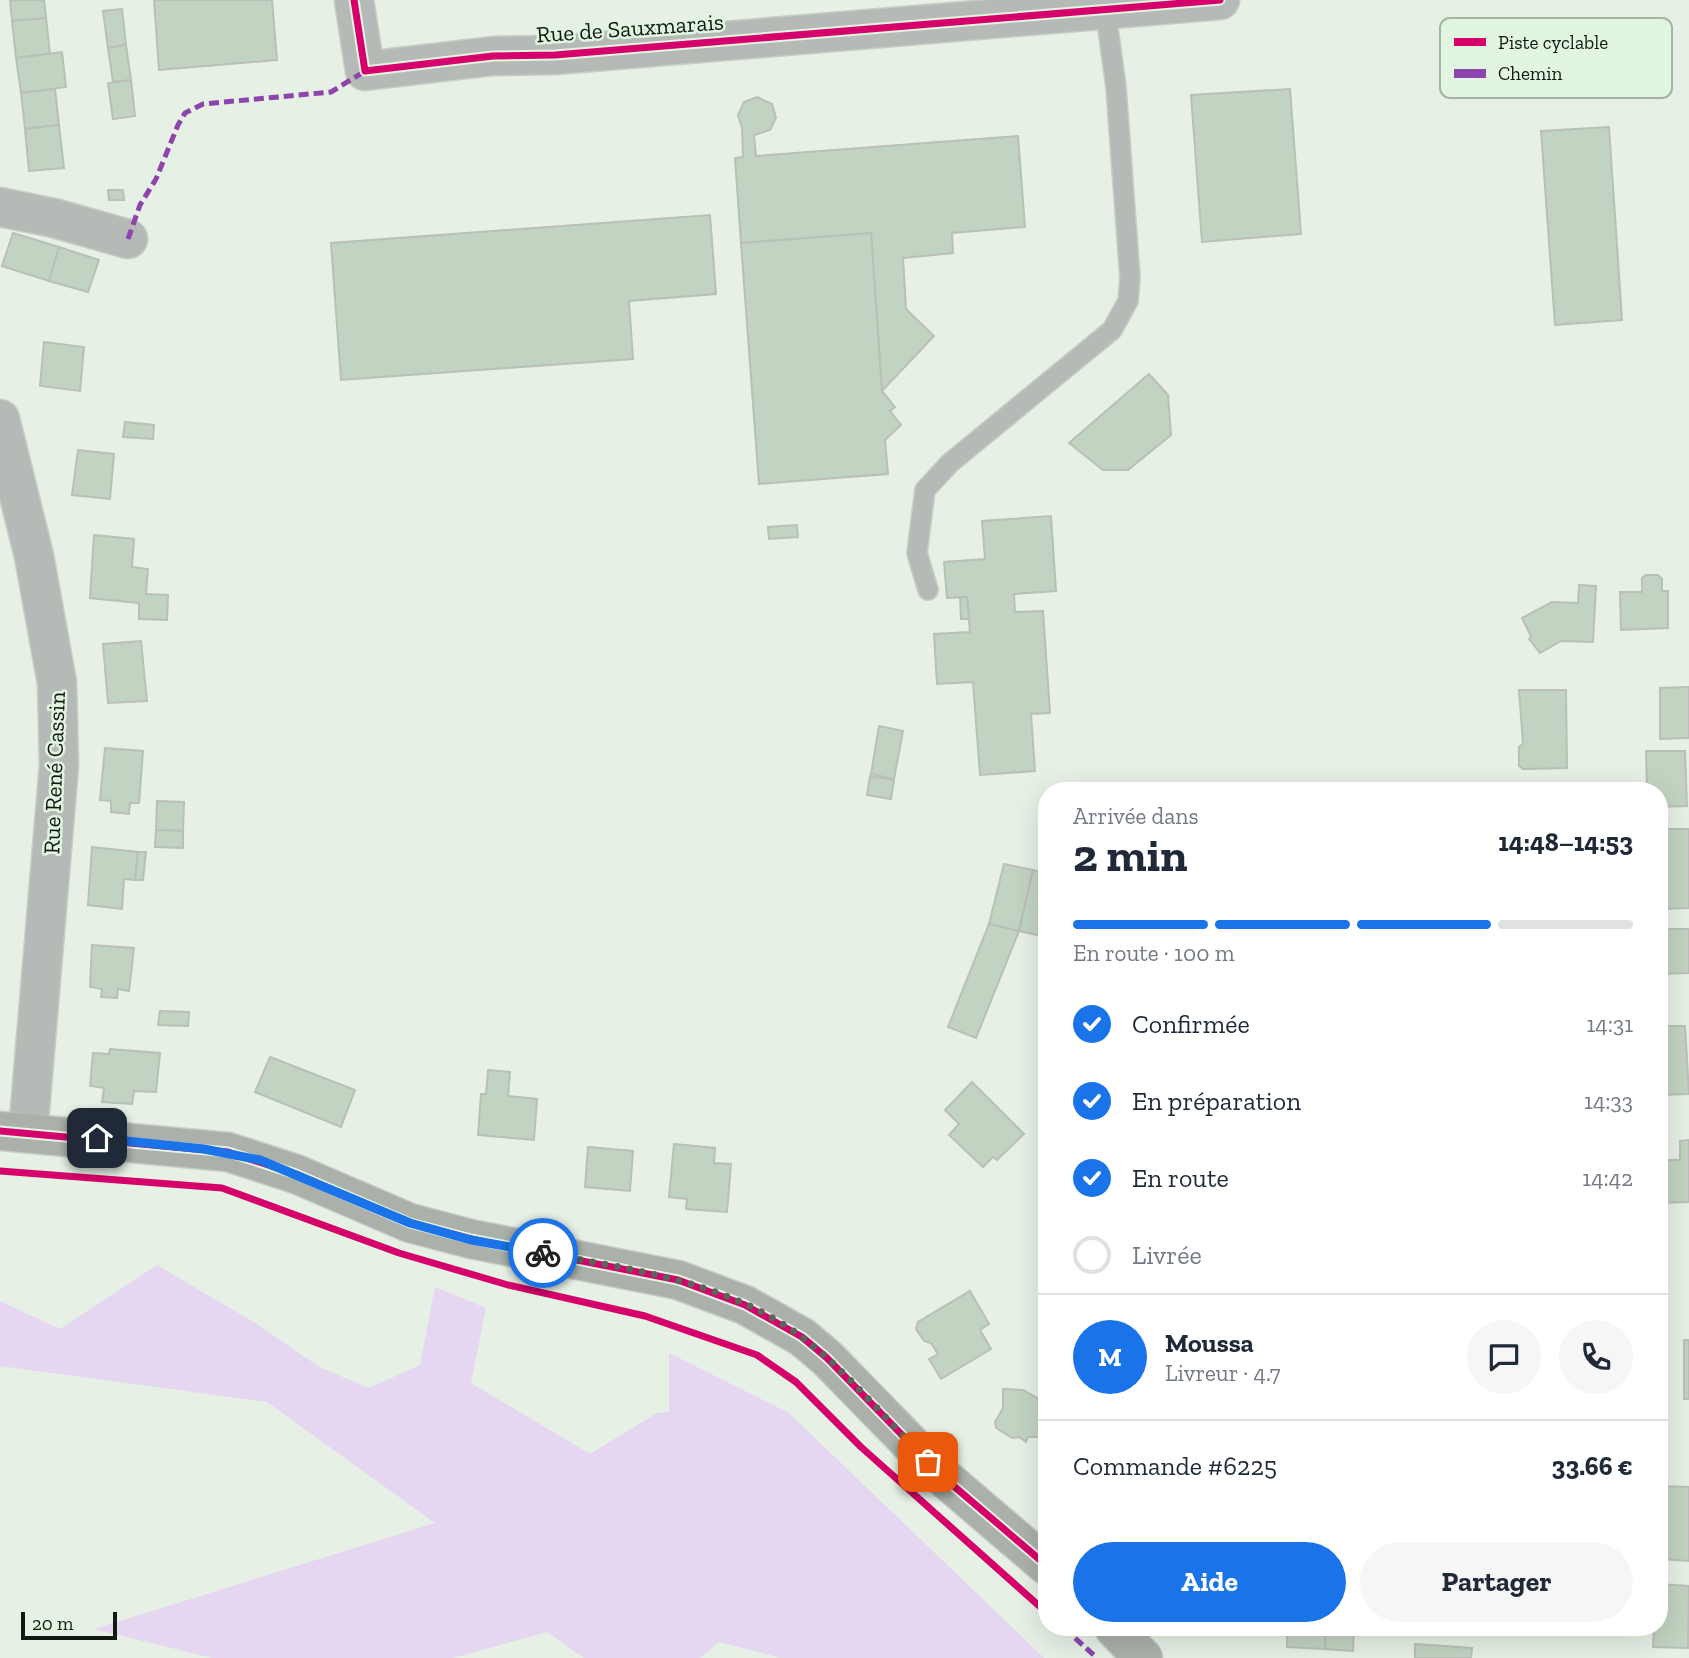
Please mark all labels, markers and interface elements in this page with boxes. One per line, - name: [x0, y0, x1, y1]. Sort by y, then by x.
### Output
- street label: Rue de Sauxmarais: [535, 7, 725, 49]
- legend: [1440, 18, 1672, 98]
- text: Piste cyclable: [1498, 31, 1608, 54]
- text: Chemin: [1498, 62, 1563, 85]
- street label: Rue René Cassin: [37, 691, 71, 855]
- text: Arrivée dans: [1073, 802, 1199, 830]
- text: 14:48–14:53: [1498, 826, 1633, 858]
- text: 2 min: [1073, 828, 1188, 883]
- text: En route · 100 m: [1073, 939, 1235, 967]
- icon: check: [1073, 1005, 1111, 1043]
- text: Confirmée: [1132, 1008, 1250, 1040]
- text: 14:31: [1586, 1010, 1633, 1038]
- icon: check: [1073, 1082, 1111, 1120]
- text: En préparation: [1132, 1085, 1301, 1117]
- text: 14:33: [1584, 1087, 1633, 1115]
- pin: [67, 1108, 127, 1168]
- icon: home: [78, 1119, 116, 1157]
- icon: check: [1073, 1159, 1111, 1197]
- text: En route: [1132, 1162, 1229, 1194]
- text: 14:42: [1582, 1164, 1633, 1192]
- courier: [508, 1218, 578, 1288]
- icon: bike: [524, 1234, 562, 1272]
- text: Livrée: [1132, 1239, 1202, 1271]
- button: chat: [1467, 1320, 1541, 1394]
- button: phone: [1559, 1320, 1633, 1394]
- text: Moussa: [1165, 1327, 1254, 1359]
- text: M: [1098, 1341, 1122, 1373]
- text: Livreur · 4.7: [1165, 1359, 1280, 1387]
- pin: [898, 1432, 958, 1492]
- icon: bag: [909, 1443, 947, 1481]
- text: Commande #6225: [1073, 1450, 1277, 1482]
- text: 33.66 €: [1552, 1450, 1633, 1482]
- button: Aide: [1073, 1542, 1346, 1622]
- button: Partager: [1360, 1542, 1633, 1622]
- scale bar: [21, 1609, 117, 1641]
- text: 20 m: [32, 1612, 73, 1635]

